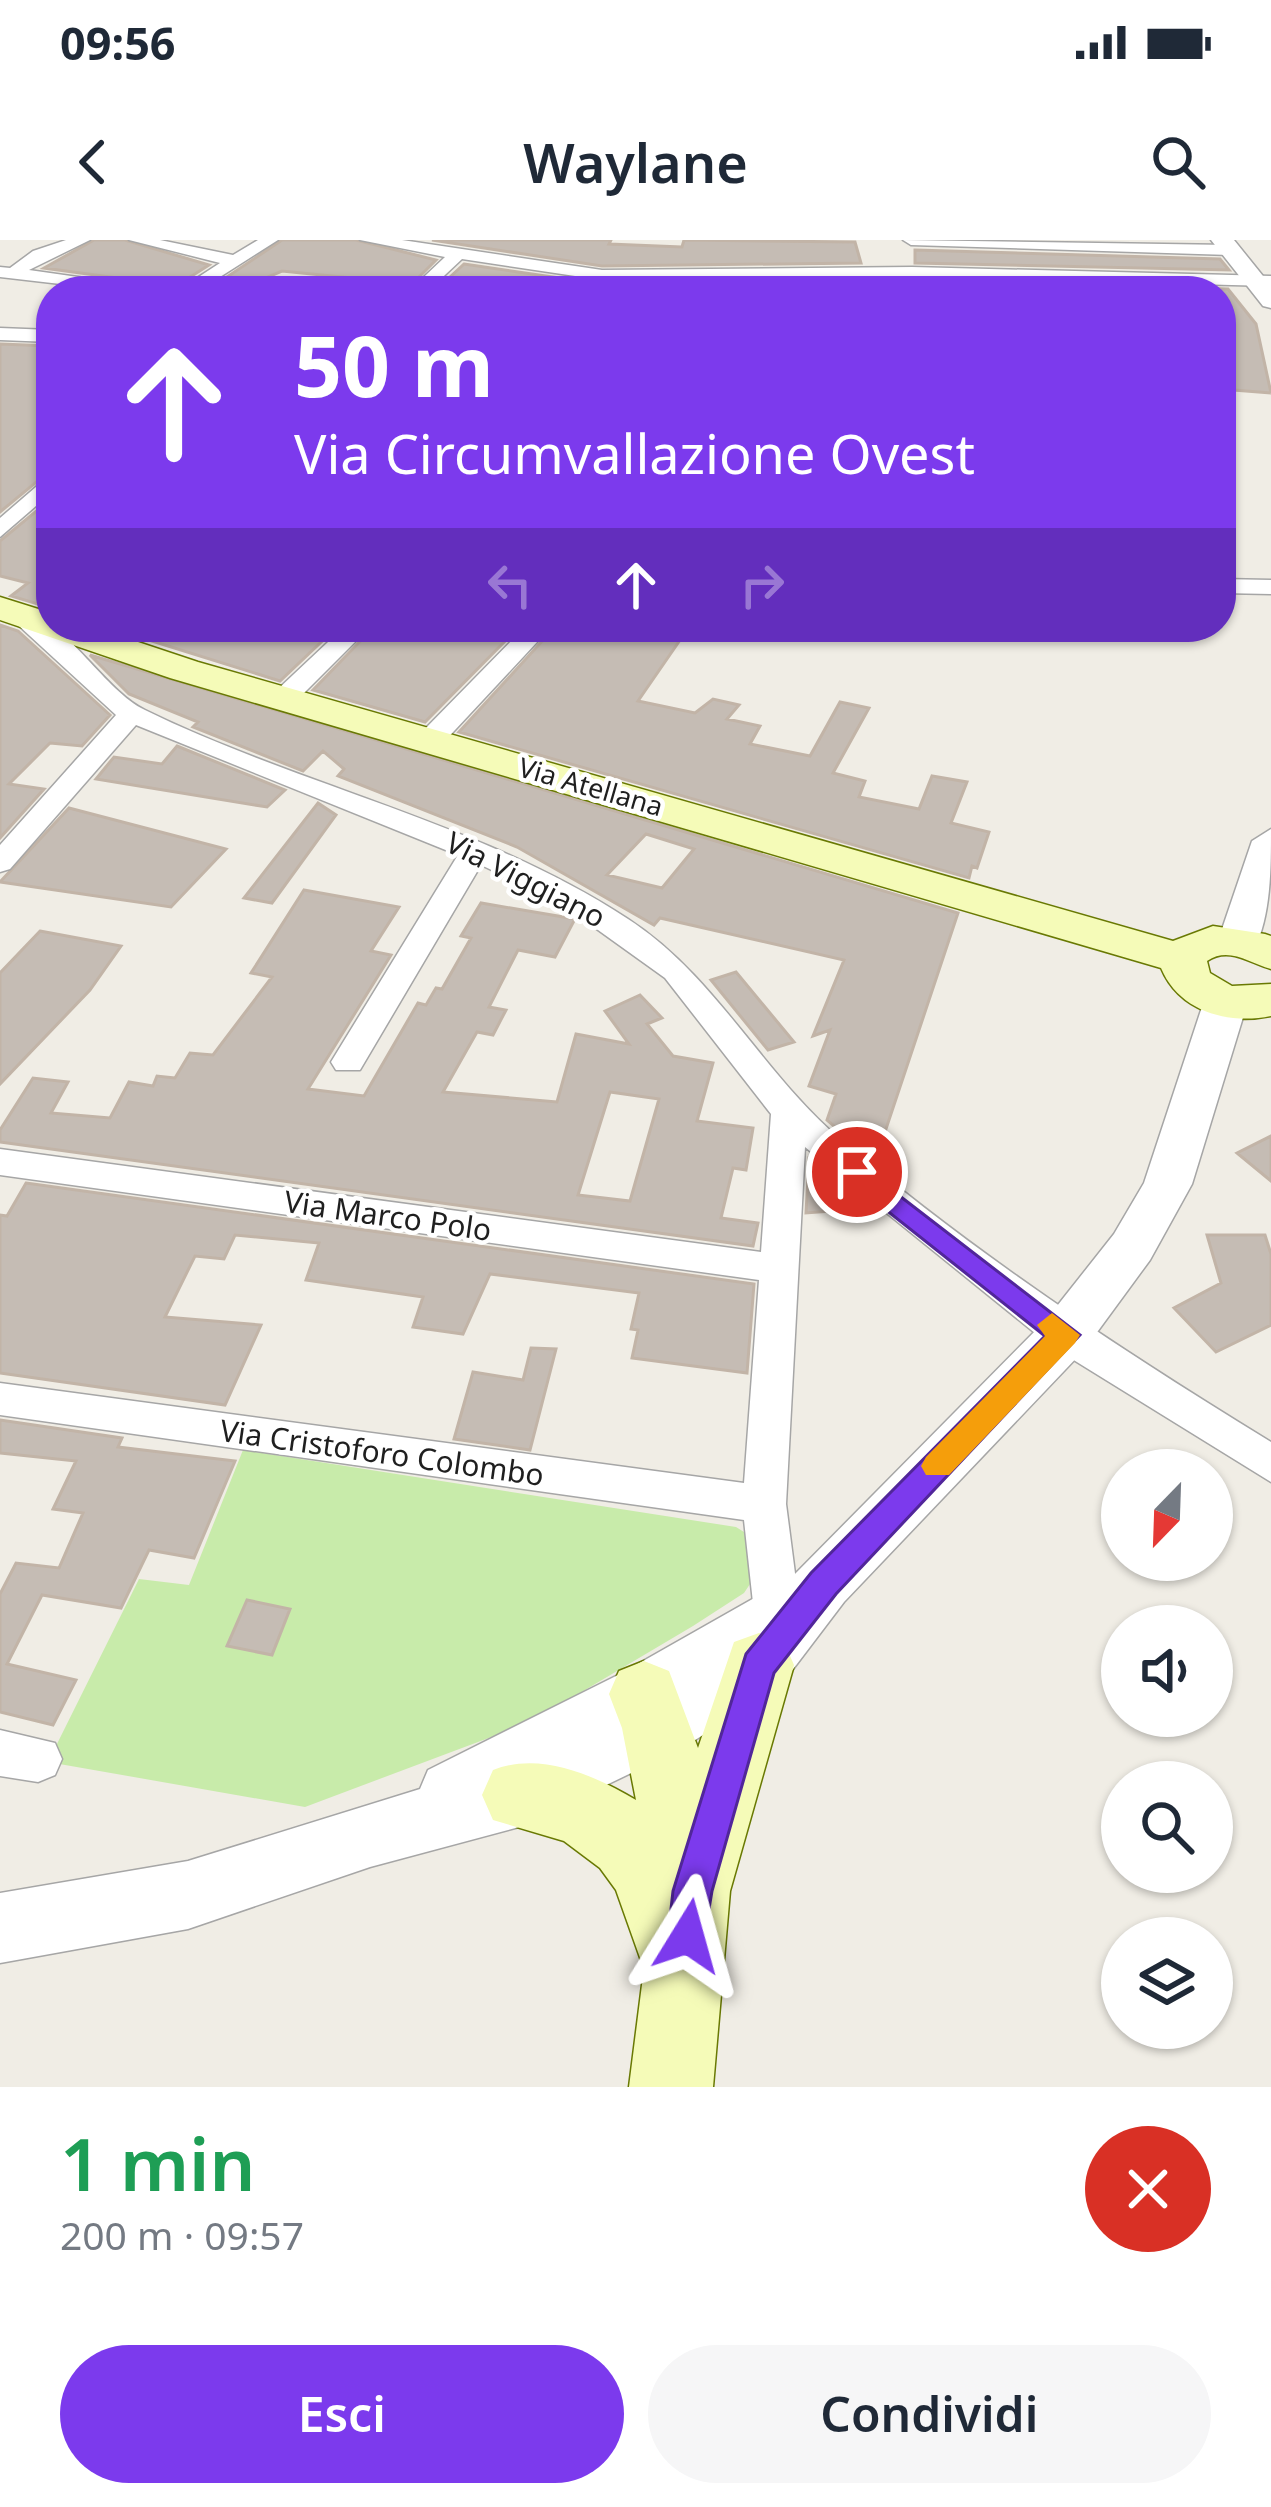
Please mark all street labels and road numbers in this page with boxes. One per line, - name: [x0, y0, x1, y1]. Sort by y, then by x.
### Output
- street label: Via Atellana: [515, 748, 667, 824]
- street label: Via Viggiano: [439, 821, 613, 937]
- street label: Via Marco Polo: [282, 1180, 494, 1250]
- street label: Via Cristoforo Colombo: [217, 1409, 547, 1495]

